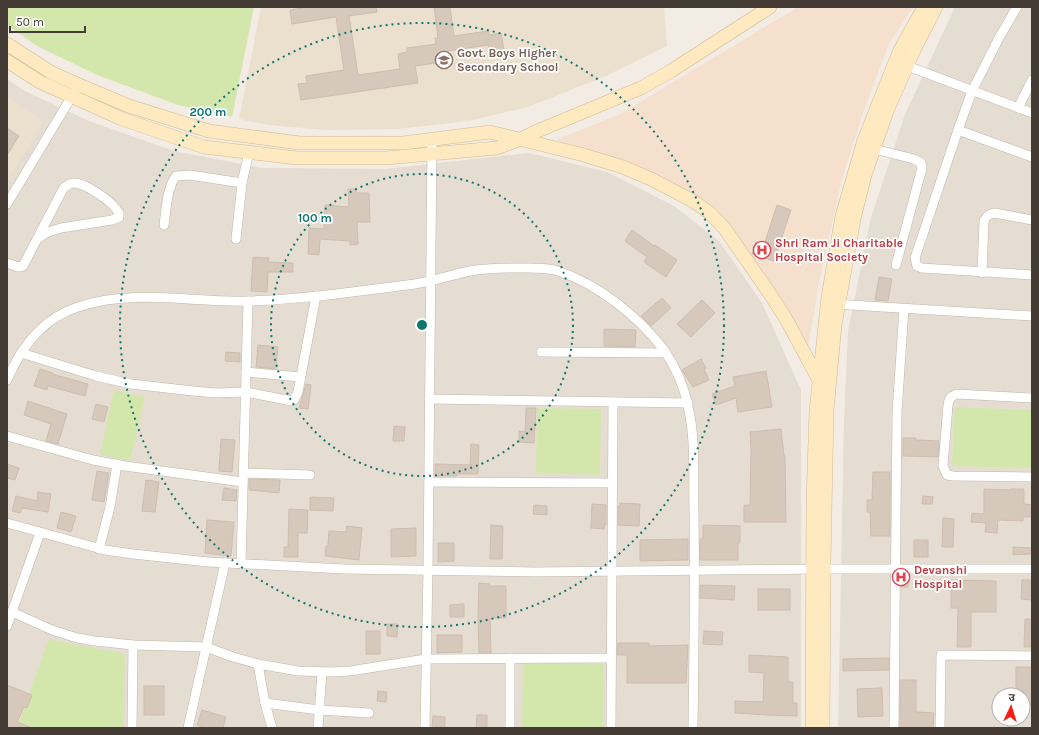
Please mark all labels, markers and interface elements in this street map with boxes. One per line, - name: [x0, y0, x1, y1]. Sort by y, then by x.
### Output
- scale bar: [10, 8, 85, 34]
- text: 50 m: [16, 15, 44, 29]
- place label: Govt. Boys Higher Secondary School: [457, 46, 559, 74]
- school or university icon: Govt. Boys Higher Secondary School: [434, 50, 454, 70]
- text: 200 m: [190, 105, 226, 119]
- text: 100 m: [298, 211, 332, 225]
- place label: Shri Ram Ji Charitable Hospital Society: [775, 236, 903, 264]
- hospital icon: Shri Ram Ji Charitable Hospital Society: [752, 240, 772, 260]
- centre of rings: [415, 318, 429, 332]
- place label: Devanshi Hospital: [914, 563, 967, 591]
- hospital icon: Devanshi Hospital: [891, 567, 911, 587]
- north arrow: [991, 687, 1031, 727]
- text: उ: [1008, 691, 1016, 704]

